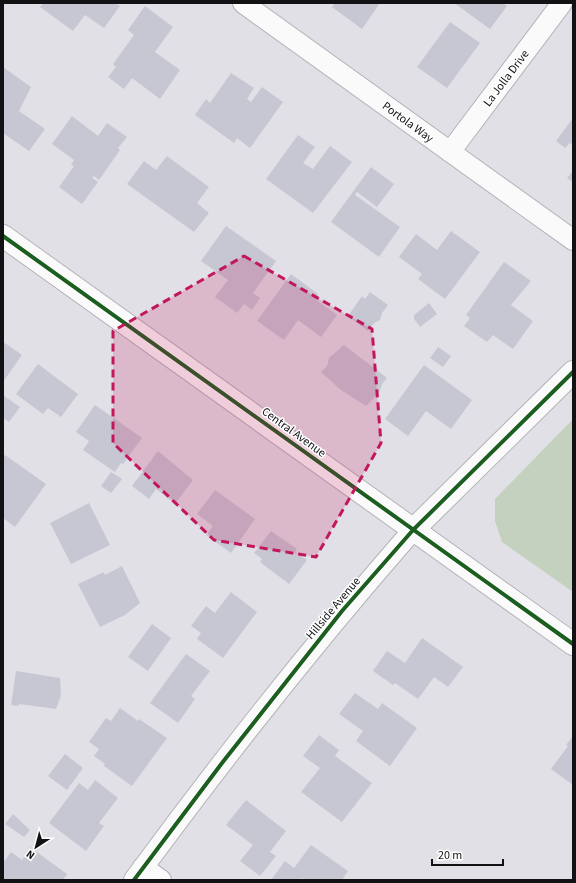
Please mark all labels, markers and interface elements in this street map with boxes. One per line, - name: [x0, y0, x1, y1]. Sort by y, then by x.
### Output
- street label: La Jolla Drive: [479, 46, 533, 110]
- street label: Portola Way: [378, 98, 437, 147]
- street label: Central Avenue: [258, 403, 329, 462]
- street label: Hillside Avenue: [302, 573, 365, 643]
- north arrow: [16, 827, 56, 867]
- scale bar: [432, 841, 503, 867]
- text: N: [23, 846, 38, 863]
- text: 20 m: [438, 847, 462, 864]

